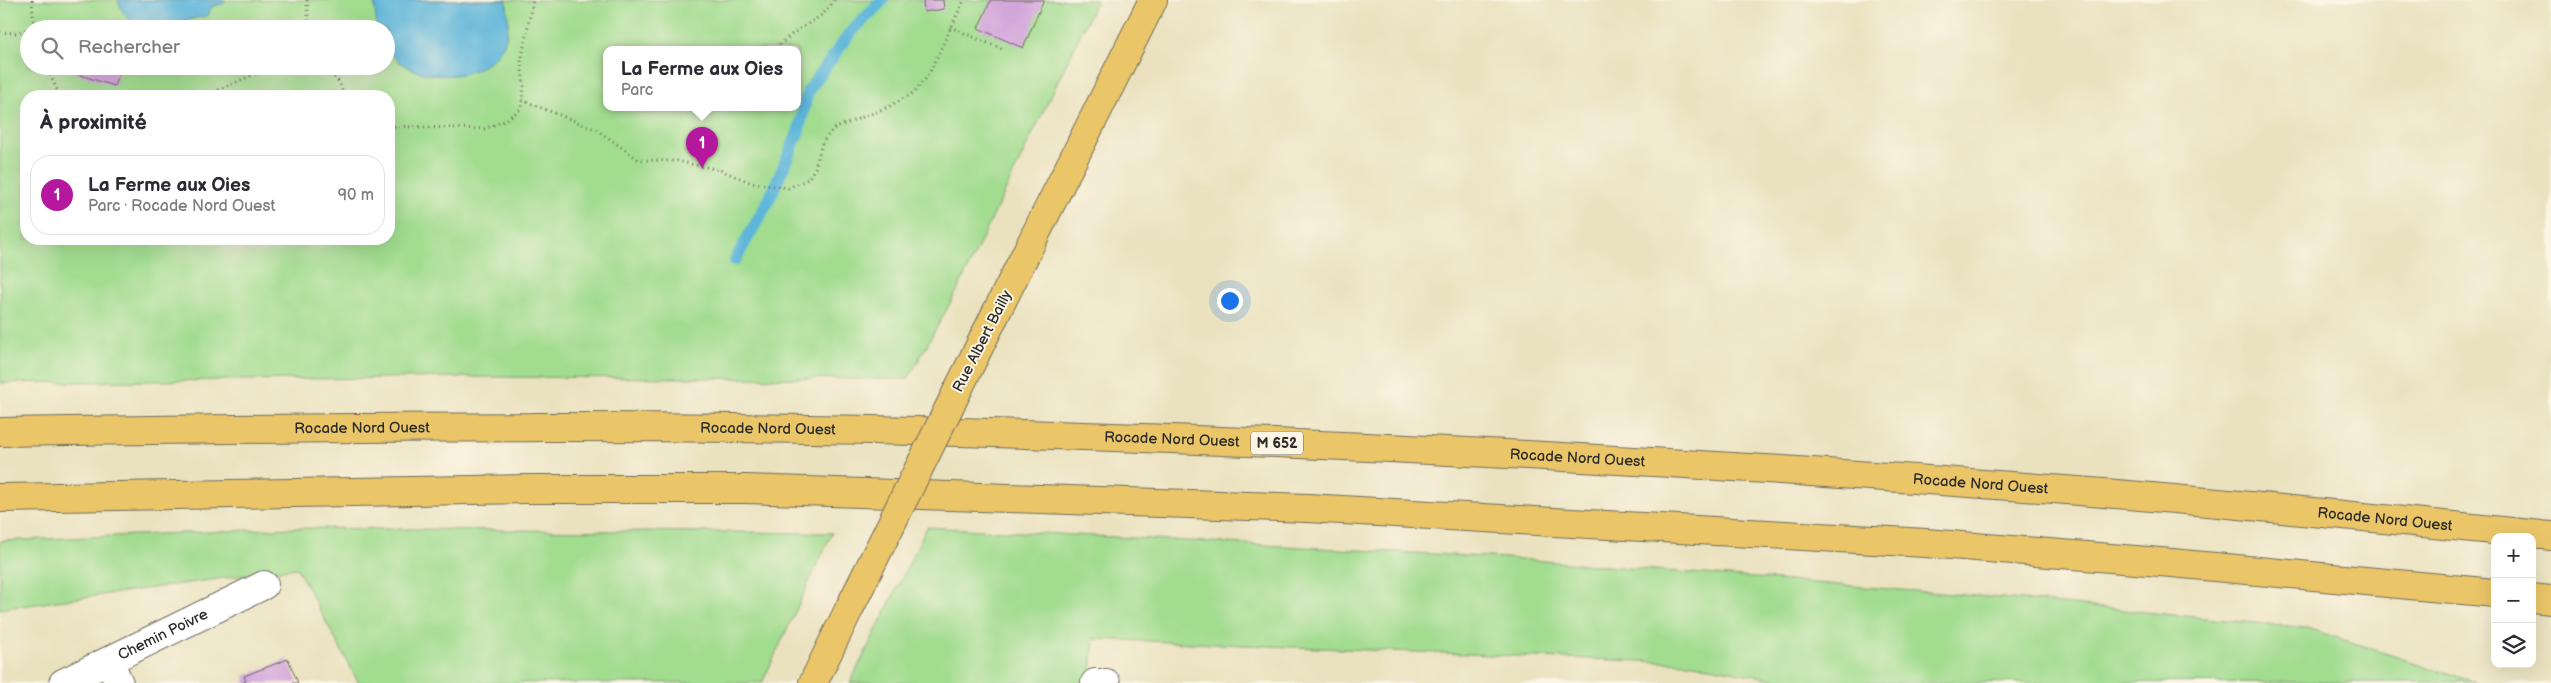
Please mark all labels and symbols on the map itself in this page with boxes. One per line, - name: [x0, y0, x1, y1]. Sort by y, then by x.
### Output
- pin: 1: [686, 127, 718, 168]
- street label: Rue Albert Bailly: [949, 287, 1016, 395]
- your location: [1217, 288, 1243, 314]
- street label: Rocade Nord Ouest: [294, 418, 430, 438]
- street label: Rocade Nord Ouest: [700, 419, 836, 439]
- street label: Rocade Nord Ouest: [1104, 428, 1240, 452]
- road number: M 652: [1251, 432, 1303, 454]
- street label: Rocade Nord Ouest: [1509, 445, 1646, 472]
- street label: Rocade Nord Ouest: [1912, 470, 2049, 499]
- street label: Rocade Nord Ouest: [2317, 503, 2454, 536]
- street label: Chemin Poivre: [115, 605, 211, 665]

